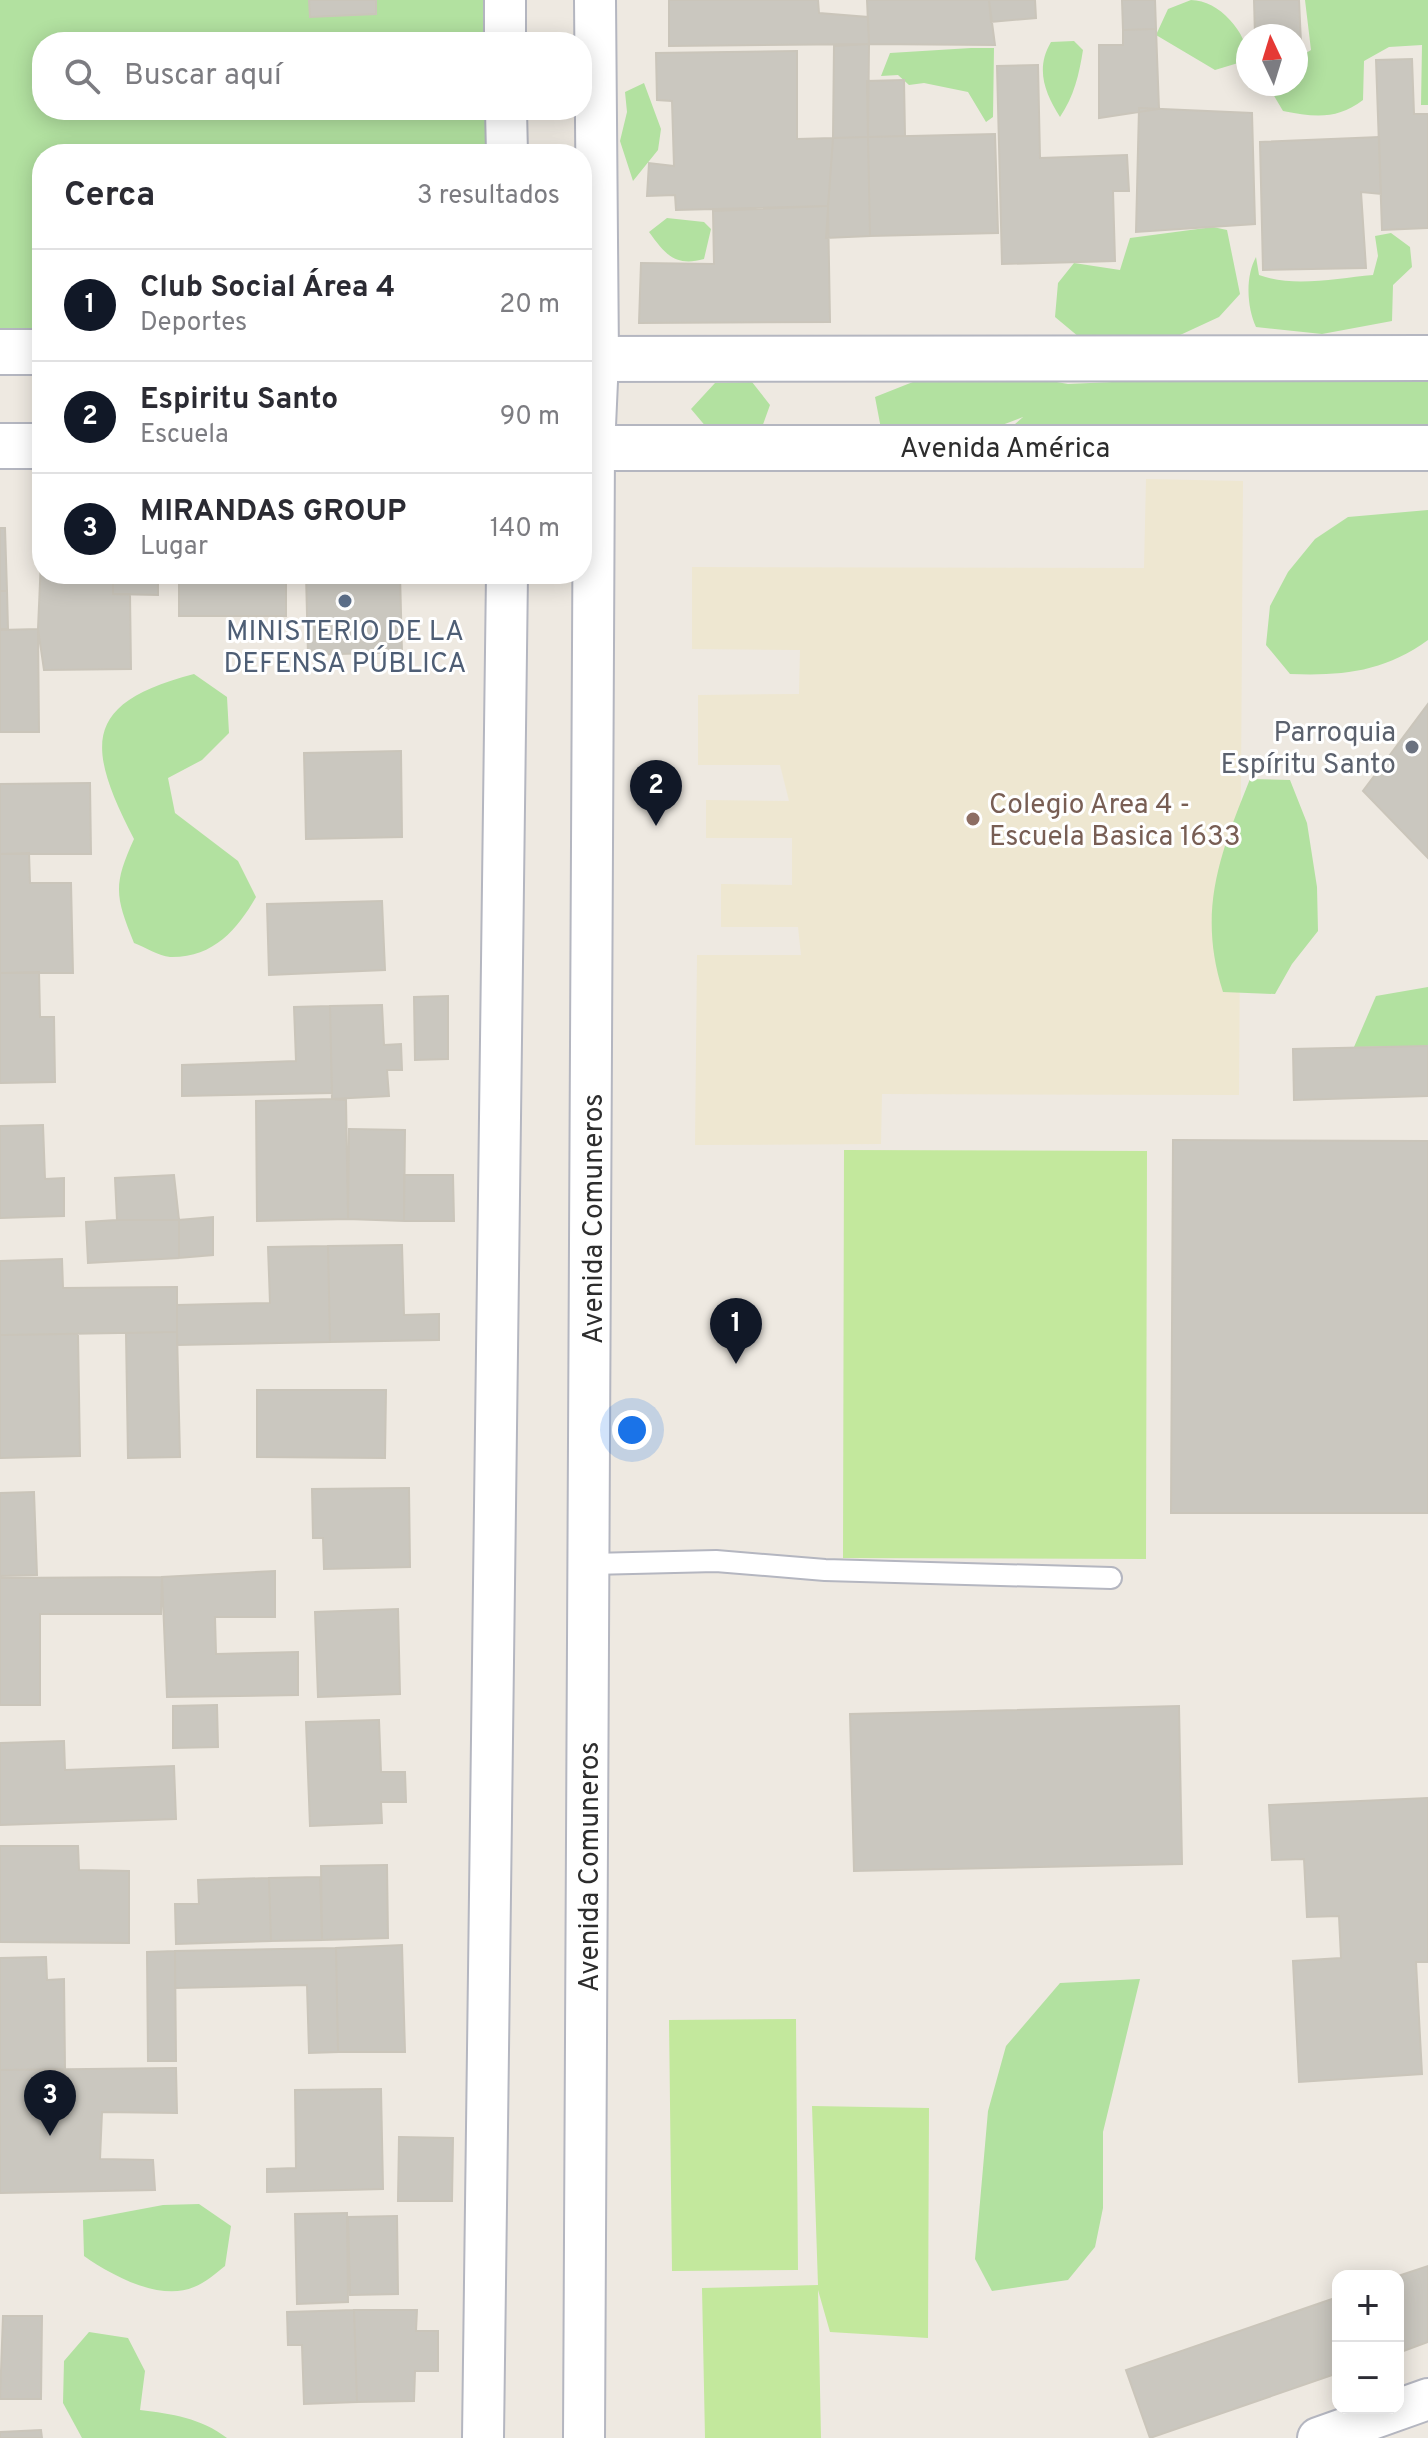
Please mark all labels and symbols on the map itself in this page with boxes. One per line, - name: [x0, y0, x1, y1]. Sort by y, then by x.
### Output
- north arrow: [1236, 24, 1308, 96]
- street label: Avenida América: [900, 432, 1110, 468]
- marker: MINISTERIO DE LA DEFENSA PÚBLICA: [336, 592, 354, 610]
- place label: MINISTERIO DE LA DEFENSA PÚBLICA: [223, 615, 467, 683]
- place label: Parroquia Espíritu Santo: [1220, 716, 1396, 784]
- marker: Parroquia Espíritu Santo: [1403, 738, 1421, 756]
- pin: 2: [630, 760, 682, 826]
- place label: Colegio Area 4 - Escuela Basica 1633: [989, 788, 1241, 856]
- marker: Colegio Area 4 - Escuela Basica 1633: [964, 810, 982, 828]
- street label: Avenida Comuneros: [577, 1094, 613, 1344]
- pin: 1: [710, 1298, 762, 1364]
- your location: [612, 1410, 652, 1450]
- street label: Avenida Comuneros: [573, 1742, 609, 1992]
- pin: 3: [24, 2070, 76, 2136]

